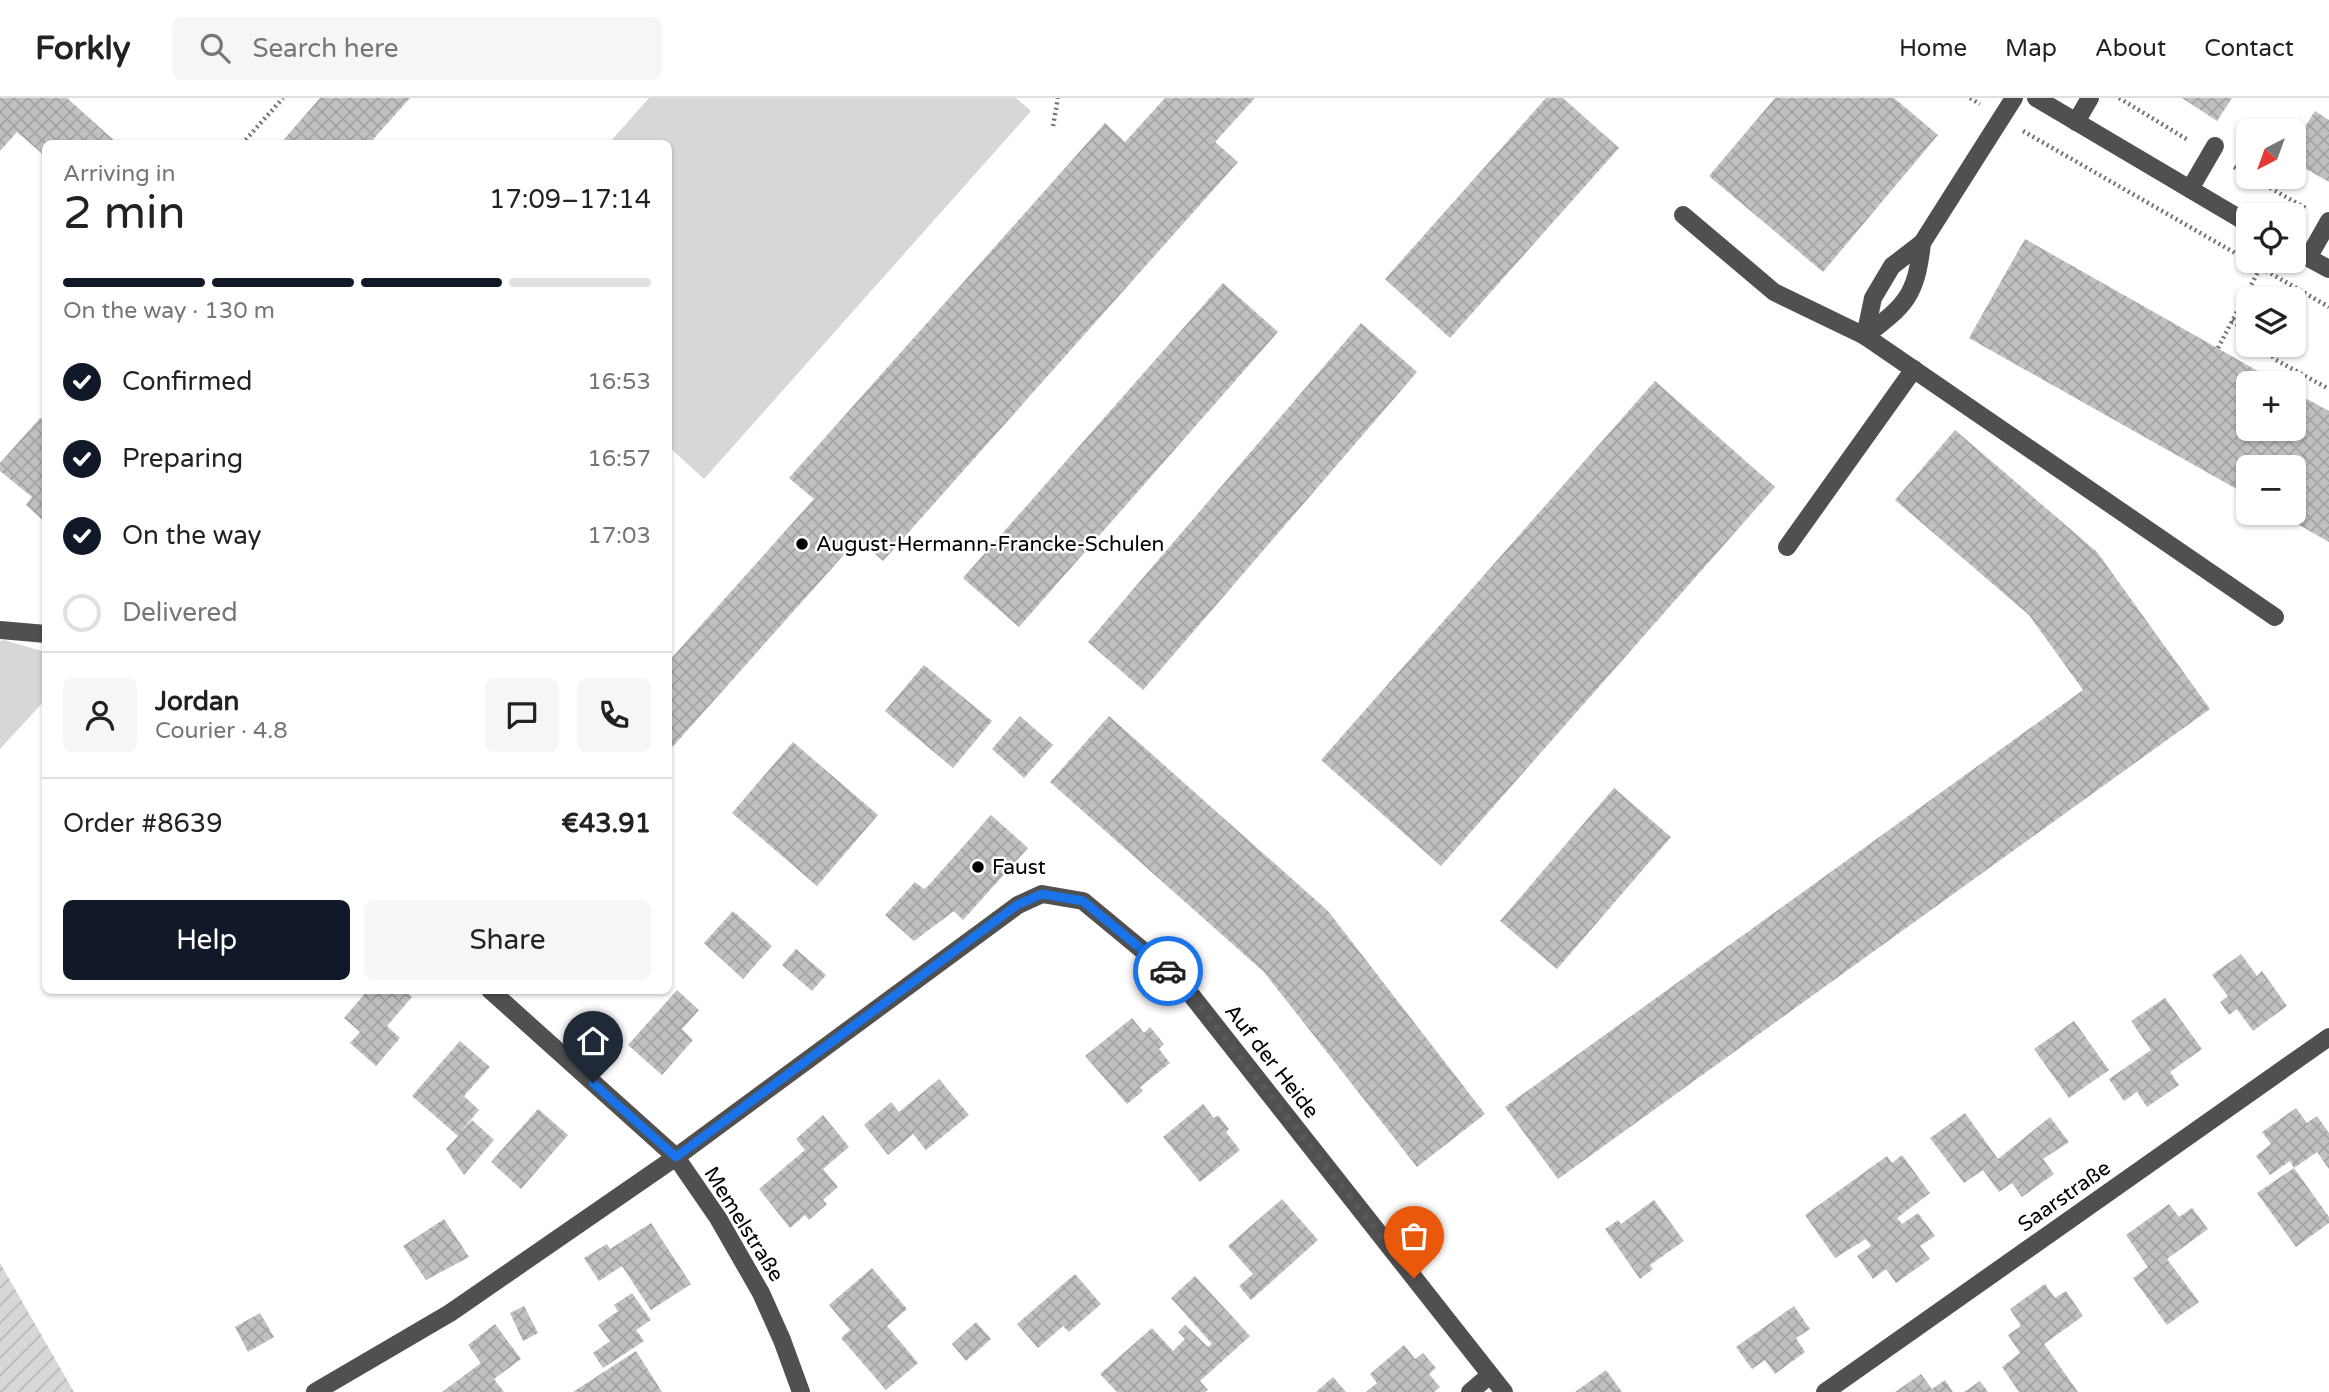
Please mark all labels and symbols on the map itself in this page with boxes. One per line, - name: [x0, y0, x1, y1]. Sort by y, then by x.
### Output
- north arrow: [2236, 119, 2306, 189]
- place label: August-Hermann-Francke-Schulen: [816, 532, 1164, 557]
- marker: August-Hermann-Francke-Schulen: [794, 536, 810, 552]
- place label: Faust: [992, 855, 1046, 880]
- marker: Faust: [970, 859, 986, 875]
- courier: [1133, 936, 1203, 1006]
- street label: Auf der Heide: [1219, 999, 1324, 1123]
- pin: [563, 1011, 623, 1083]
- street label: Saarstraße: [2013, 1155, 2115, 1237]
- street label: Memelstraße: [698, 1162, 789, 1286]
- pin: [1384, 1206, 1444, 1278]

